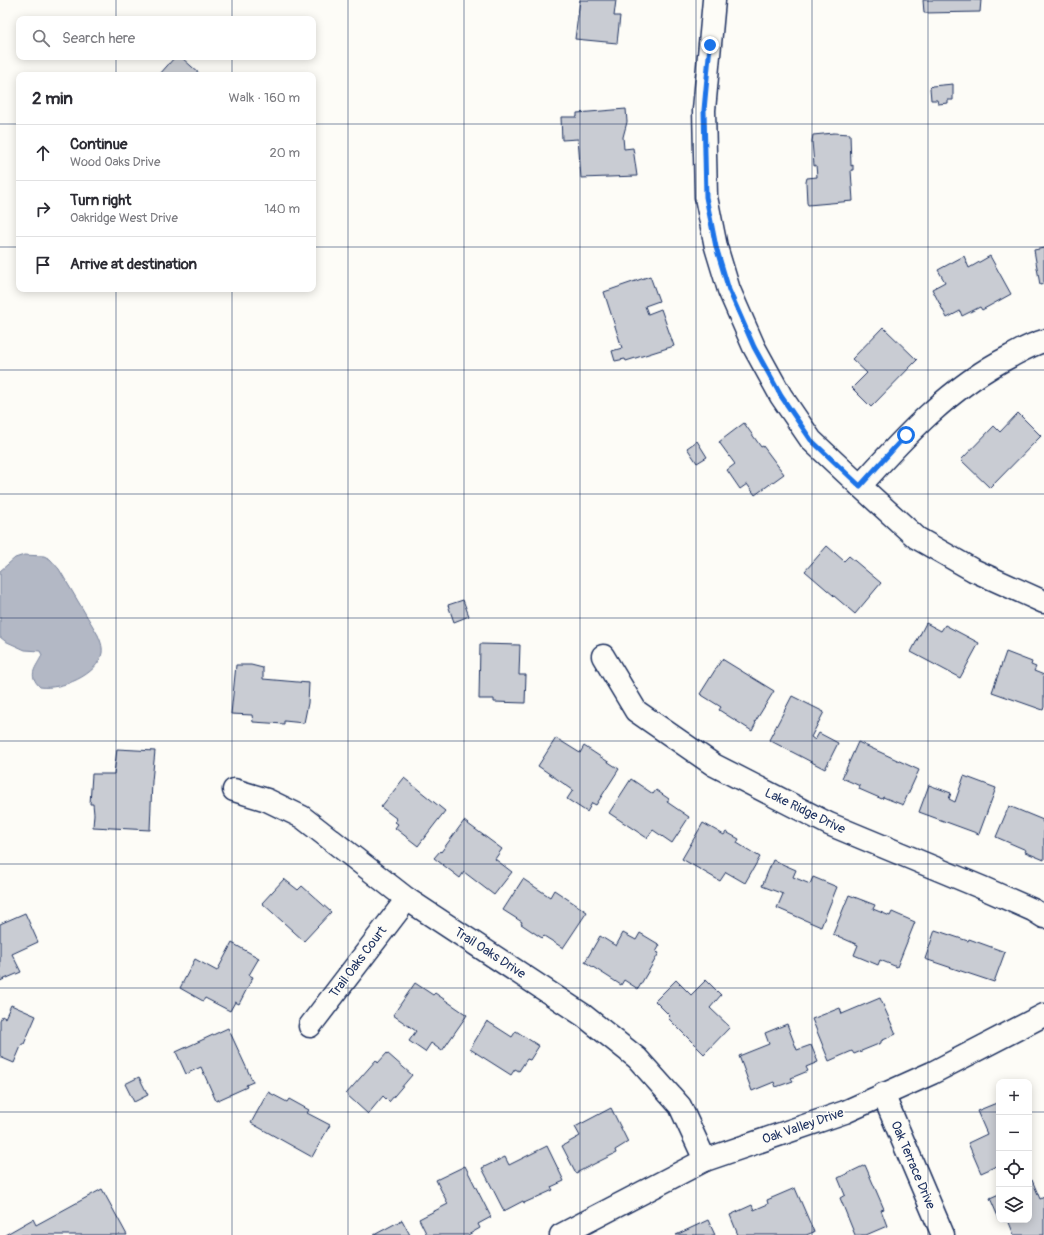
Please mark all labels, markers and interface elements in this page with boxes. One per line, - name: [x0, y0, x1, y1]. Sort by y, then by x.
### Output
- search box: [16, 16, 316, 60]
- icon: search: [30, 27, 52, 49]
- text: Search here: [62, 29, 135, 48]
- route end: [701, 36, 719, 54]
- text: 2 min: [32, 88, 73, 109]
- text: Walk · 160 m: [229, 90, 300, 106]
- text: Continue: [70, 135, 128, 154]
- icon: ahead: [32, 142, 54, 164]
- text: 20 m: [269, 145, 300, 161]
- text: Wood Oaks Drive: [70, 154, 160, 170]
- text: Turn right: [70, 191, 131, 210]
- icon: right: [32, 198, 54, 220]
- text: 140 m: [264, 201, 300, 217]
- text: Oakridge West Drive: [70, 210, 178, 226]
- icon: arrive: [32, 254, 54, 276]
- text: Arrive at destination: [70, 255, 197, 274]
- route start: [897, 426, 915, 444]
- street label: Lake Ridge Drive: [762, 785, 848, 838]
- street label: Trail Oaks Court: [326, 922, 391, 1001]
- street label: Trail Oaks Drive: [451, 924, 529, 982]
- map controls: [996, 1079, 1032, 1223]
- button: +: [996, 1079, 1032, 1115]
- street label: Oak Valley Drive: [760, 1104, 846, 1147]
- button: −: [996, 1115, 1032, 1151]
- street label: Oak Terrace Drive: [887, 1118, 939, 1212]
- button: locate: [996, 1151, 1032, 1187]
- button: layers: [996, 1187, 1032, 1223]

